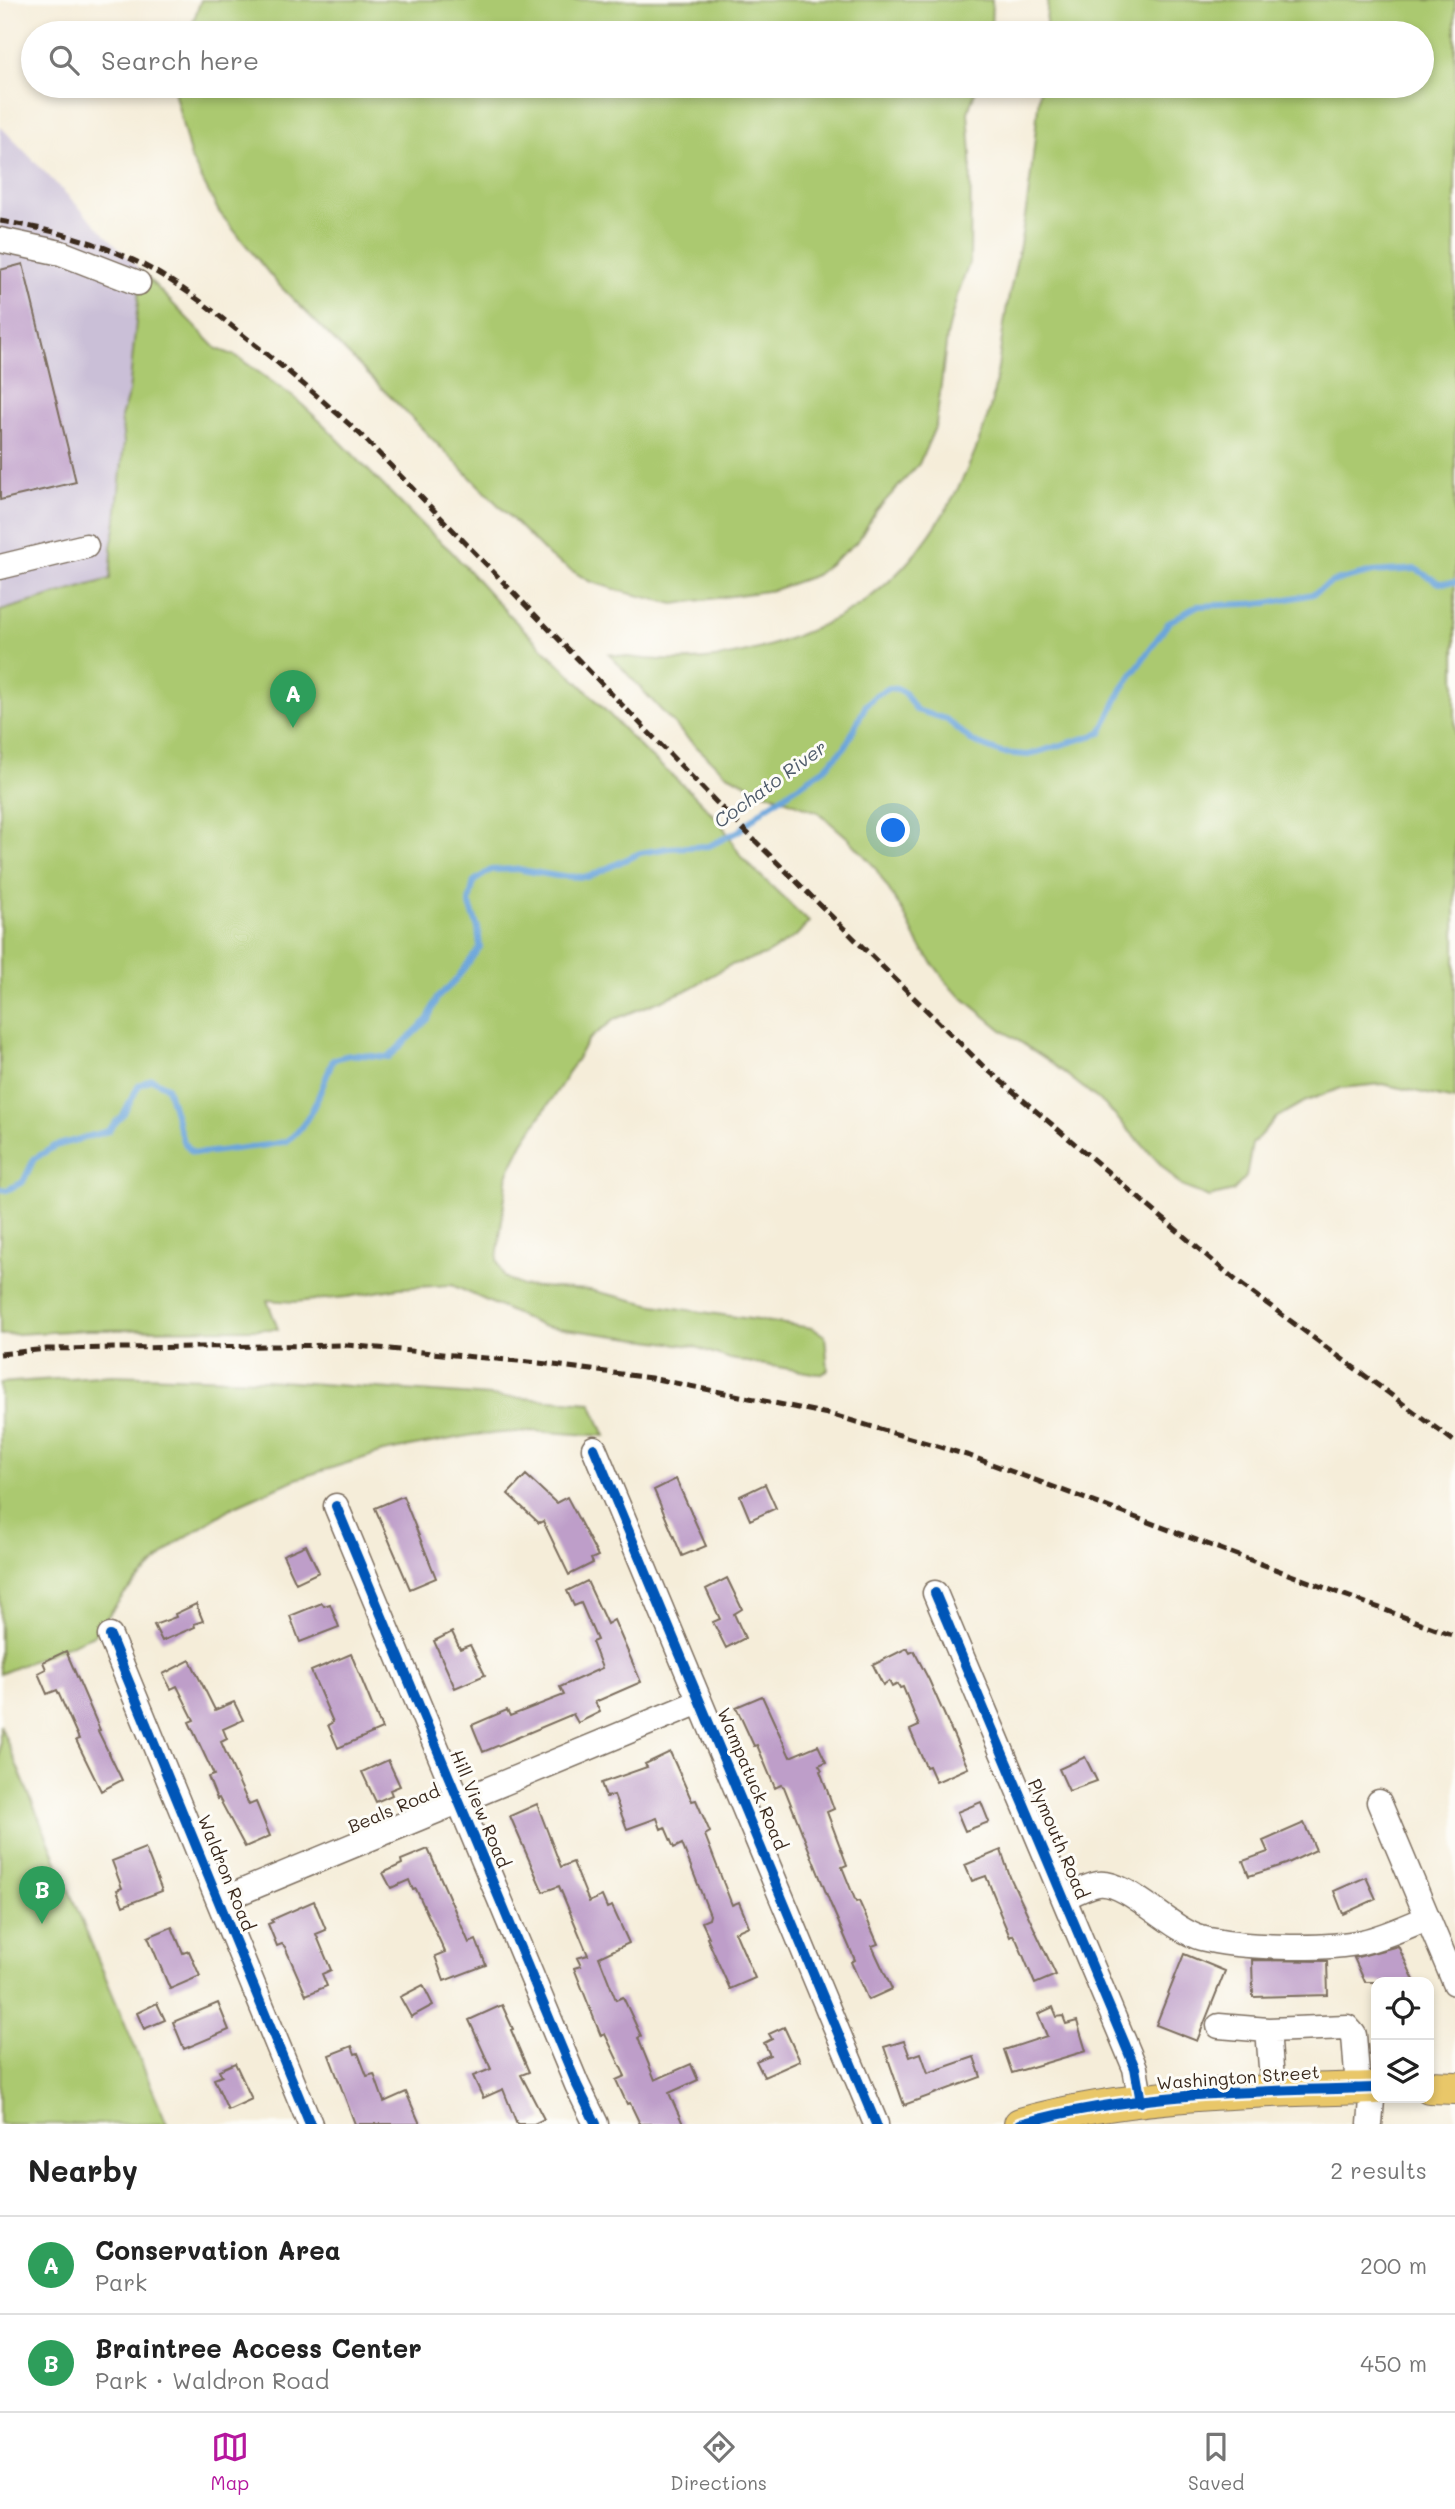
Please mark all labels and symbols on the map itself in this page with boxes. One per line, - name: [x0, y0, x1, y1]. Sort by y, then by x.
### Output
- pin: A: [270, 670, 316, 728]
- water label: Cochato River: [708, 734, 831, 833]
- your location: [876, 813, 910, 847]
- street label: Wampatuck Road: [712, 1704, 794, 1853]
- street label: Hill View Road: [445, 1746, 517, 1871]
- street label: Plymouth Road: [1023, 1775, 1095, 1902]
- street label: Beals Road: [344, 1778, 443, 1838]
- street label: Waldron Road: [193, 1811, 261, 1934]
- pin: B: [19, 1866, 65, 1924]
- street label: Washington Street: [1156, 2059, 1320, 2095]

